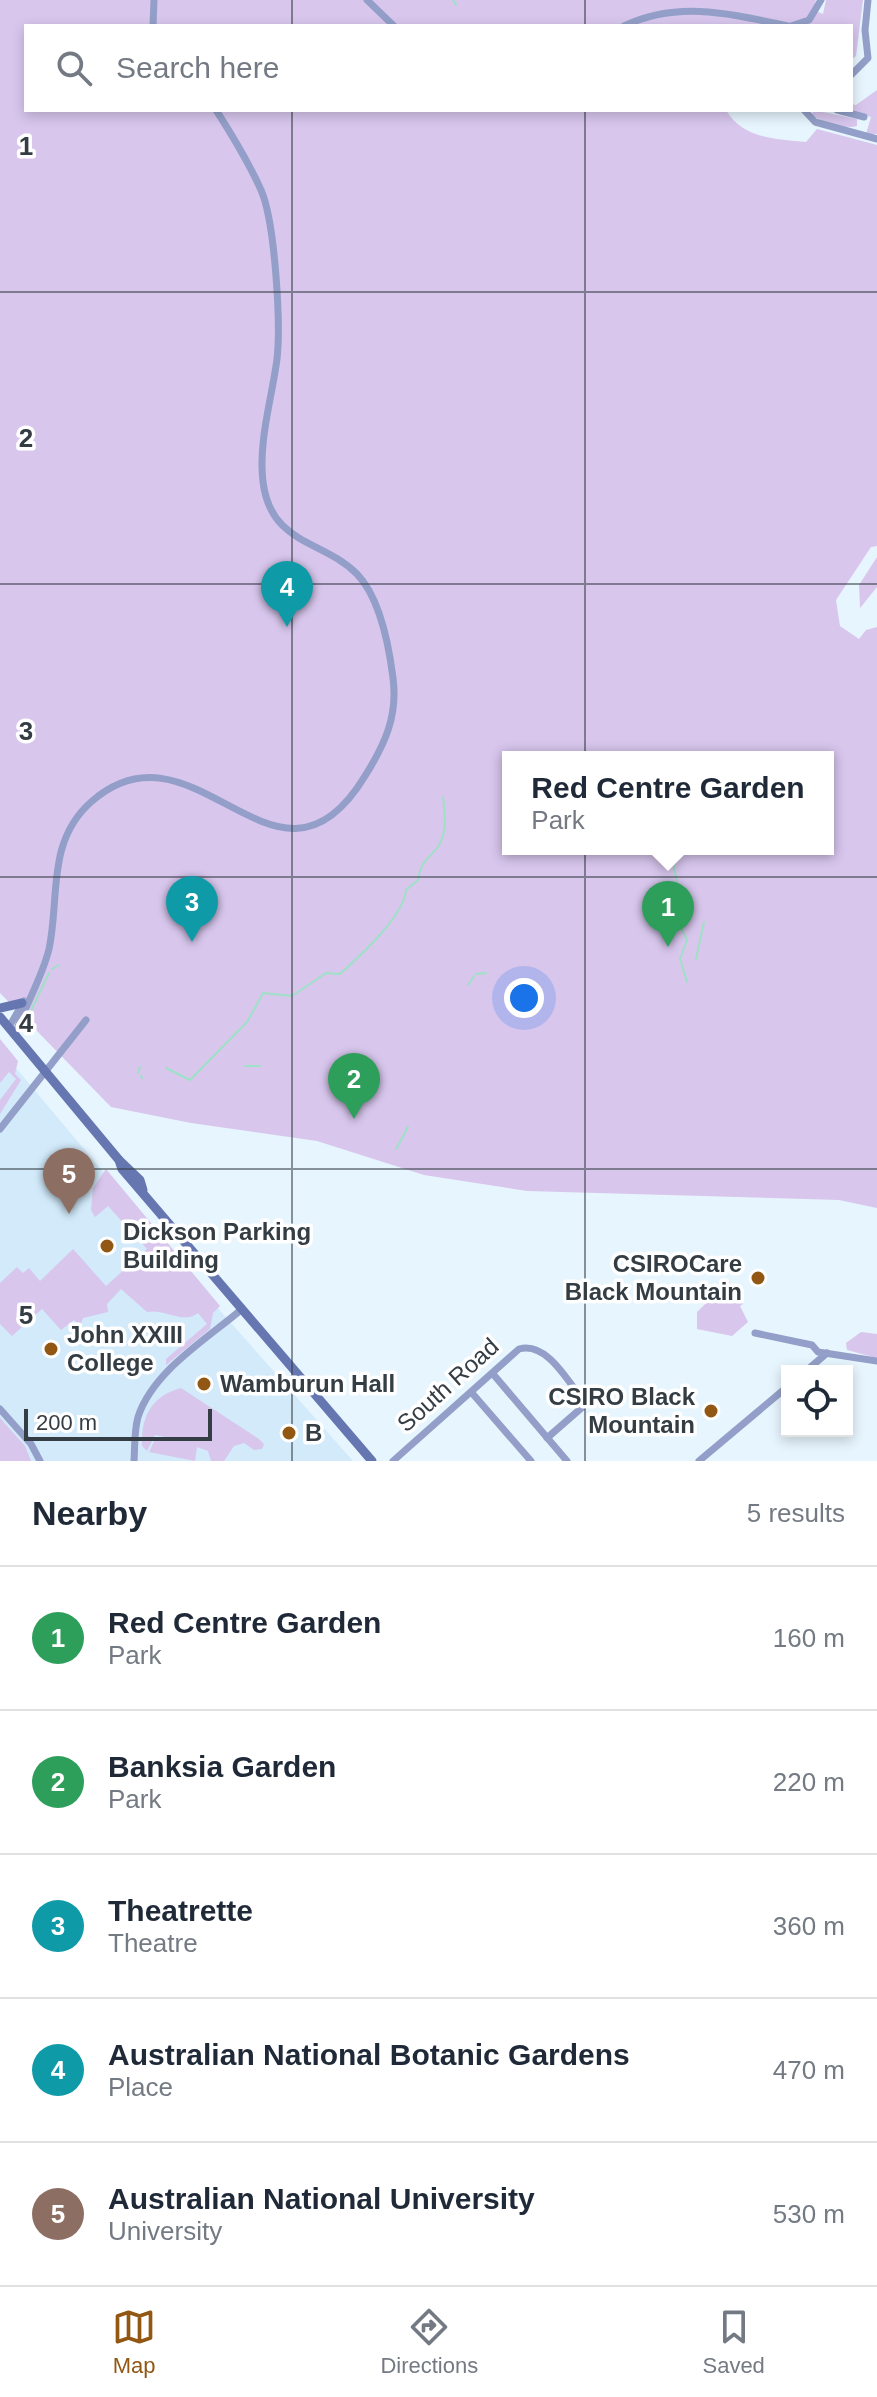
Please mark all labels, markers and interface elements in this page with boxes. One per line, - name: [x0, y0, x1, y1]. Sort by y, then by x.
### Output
- search box: [24, 24, 853, 112]
- icon: search: [52, 46, 96, 90]
- text: Search here: [116, 51, 279, 84]
- text: 1: [19, 131, 33, 161]
- text: 2: [19, 423, 33, 453]
- pin: 4: [261, 561, 313, 627]
- text: 3: [19, 716, 33, 746]
- popup: [502, 751, 834, 855]
- text: Red Centre Garden: [531, 771, 805, 804]
- text: Park: [531, 805, 585, 835]
- pin: 3: [166, 876, 218, 942]
- pin: 1: [642, 881, 694, 947]
- your location: [504, 978, 544, 1018]
- text: 4: [19, 1008, 34, 1038]
- pin: 2: [328, 1053, 380, 1119]
- pin: 5: [43, 1148, 95, 1214]
- place label: Dickson Parking Building: [123, 1218, 311, 1273]
- marker: Dickson Parking Building: [98, 1237, 116, 1255]
- place label: CSIROCare Black Mountain: [565, 1250, 742, 1305]
- marker: CSIROCare Black Mountain: [749, 1269, 767, 1287]
- text: 5: [19, 1300, 33, 1330]
- place label: John XXIII College: [67, 1321, 183, 1376]
- street label: South Road: [392, 1332, 504, 1437]
- marker: John XXIII College: [42, 1340, 60, 1358]
- map controls: [781, 1365, 853, 1437]
- button: locate: [781, 1365, 853, 1437]
- place label: Wamburun Hall: [220, 1370, 395, 1397]
- marker: Wamburun Hall: [195, 1375, 213, 1393]
- place label: CSIRO Black Mountain: [548, 1383, 696, 1438]
- marker: CSIRO Black Mountain: [702, 1402, 720, 1420]
- scale bar: [24, 1405, 212, 1441]
- text: 200 m: [36, 1410, 97, 1435]
- place label: B: [305, 1419, 322, 1446]
- marker: B: [280, 1424, 298, 1442]
- text: Nearby: [32, 1494, 147, 1532]
- text: 5 results: [747, 1498, 845, 1528]
- text: Red Centre Garden: [108, 1606, 381, 1639]
- text: 1: [51, 1623, 65, 1653]
- text: 160 m: [773, 1623, 845, 1653]
- text: Park: [108, 1640, 161, 1670]
- text: Banksia Garden: [108, 1750, 336, 1783]
- text: 2: [51, 1767, 65, 1797]
- text: 220 m: [773, 1767, 845, 1797]
- text: Park: [108, 1784, 161, 1814]
- text: Theatrette: [108, 1894, 253, 1927]
- text: 3: [51, 1911, 65, 1941]
- text: 360 m: [773, 1911, 845, 1941]
- text: Theatre: [108, 1928, 198, 1958]
- text: Australian National Botanic Gardens: [108, 2038, 630, 2071]
- text: 4: [51, 2055, 65, 2085]
- text: 470 m: [773, 2055, 845, 2085]
- text: Place: [108, 2072, 173, 2102]
- text: Australian National University: [108, 2182, 535, 2215]
- text: 5: [51, 2199, 65, 2229]
- text: 530 m: [773, 2199, 845, 2229]
- text: University: [108, 2216, 222, 2246]
- tab: Map: [112, 2305, 156, 2379]
- tab: Directions: [380, 2305, 478, 2379]
- tab: Saved: [702, 2305, 765, 2379]

